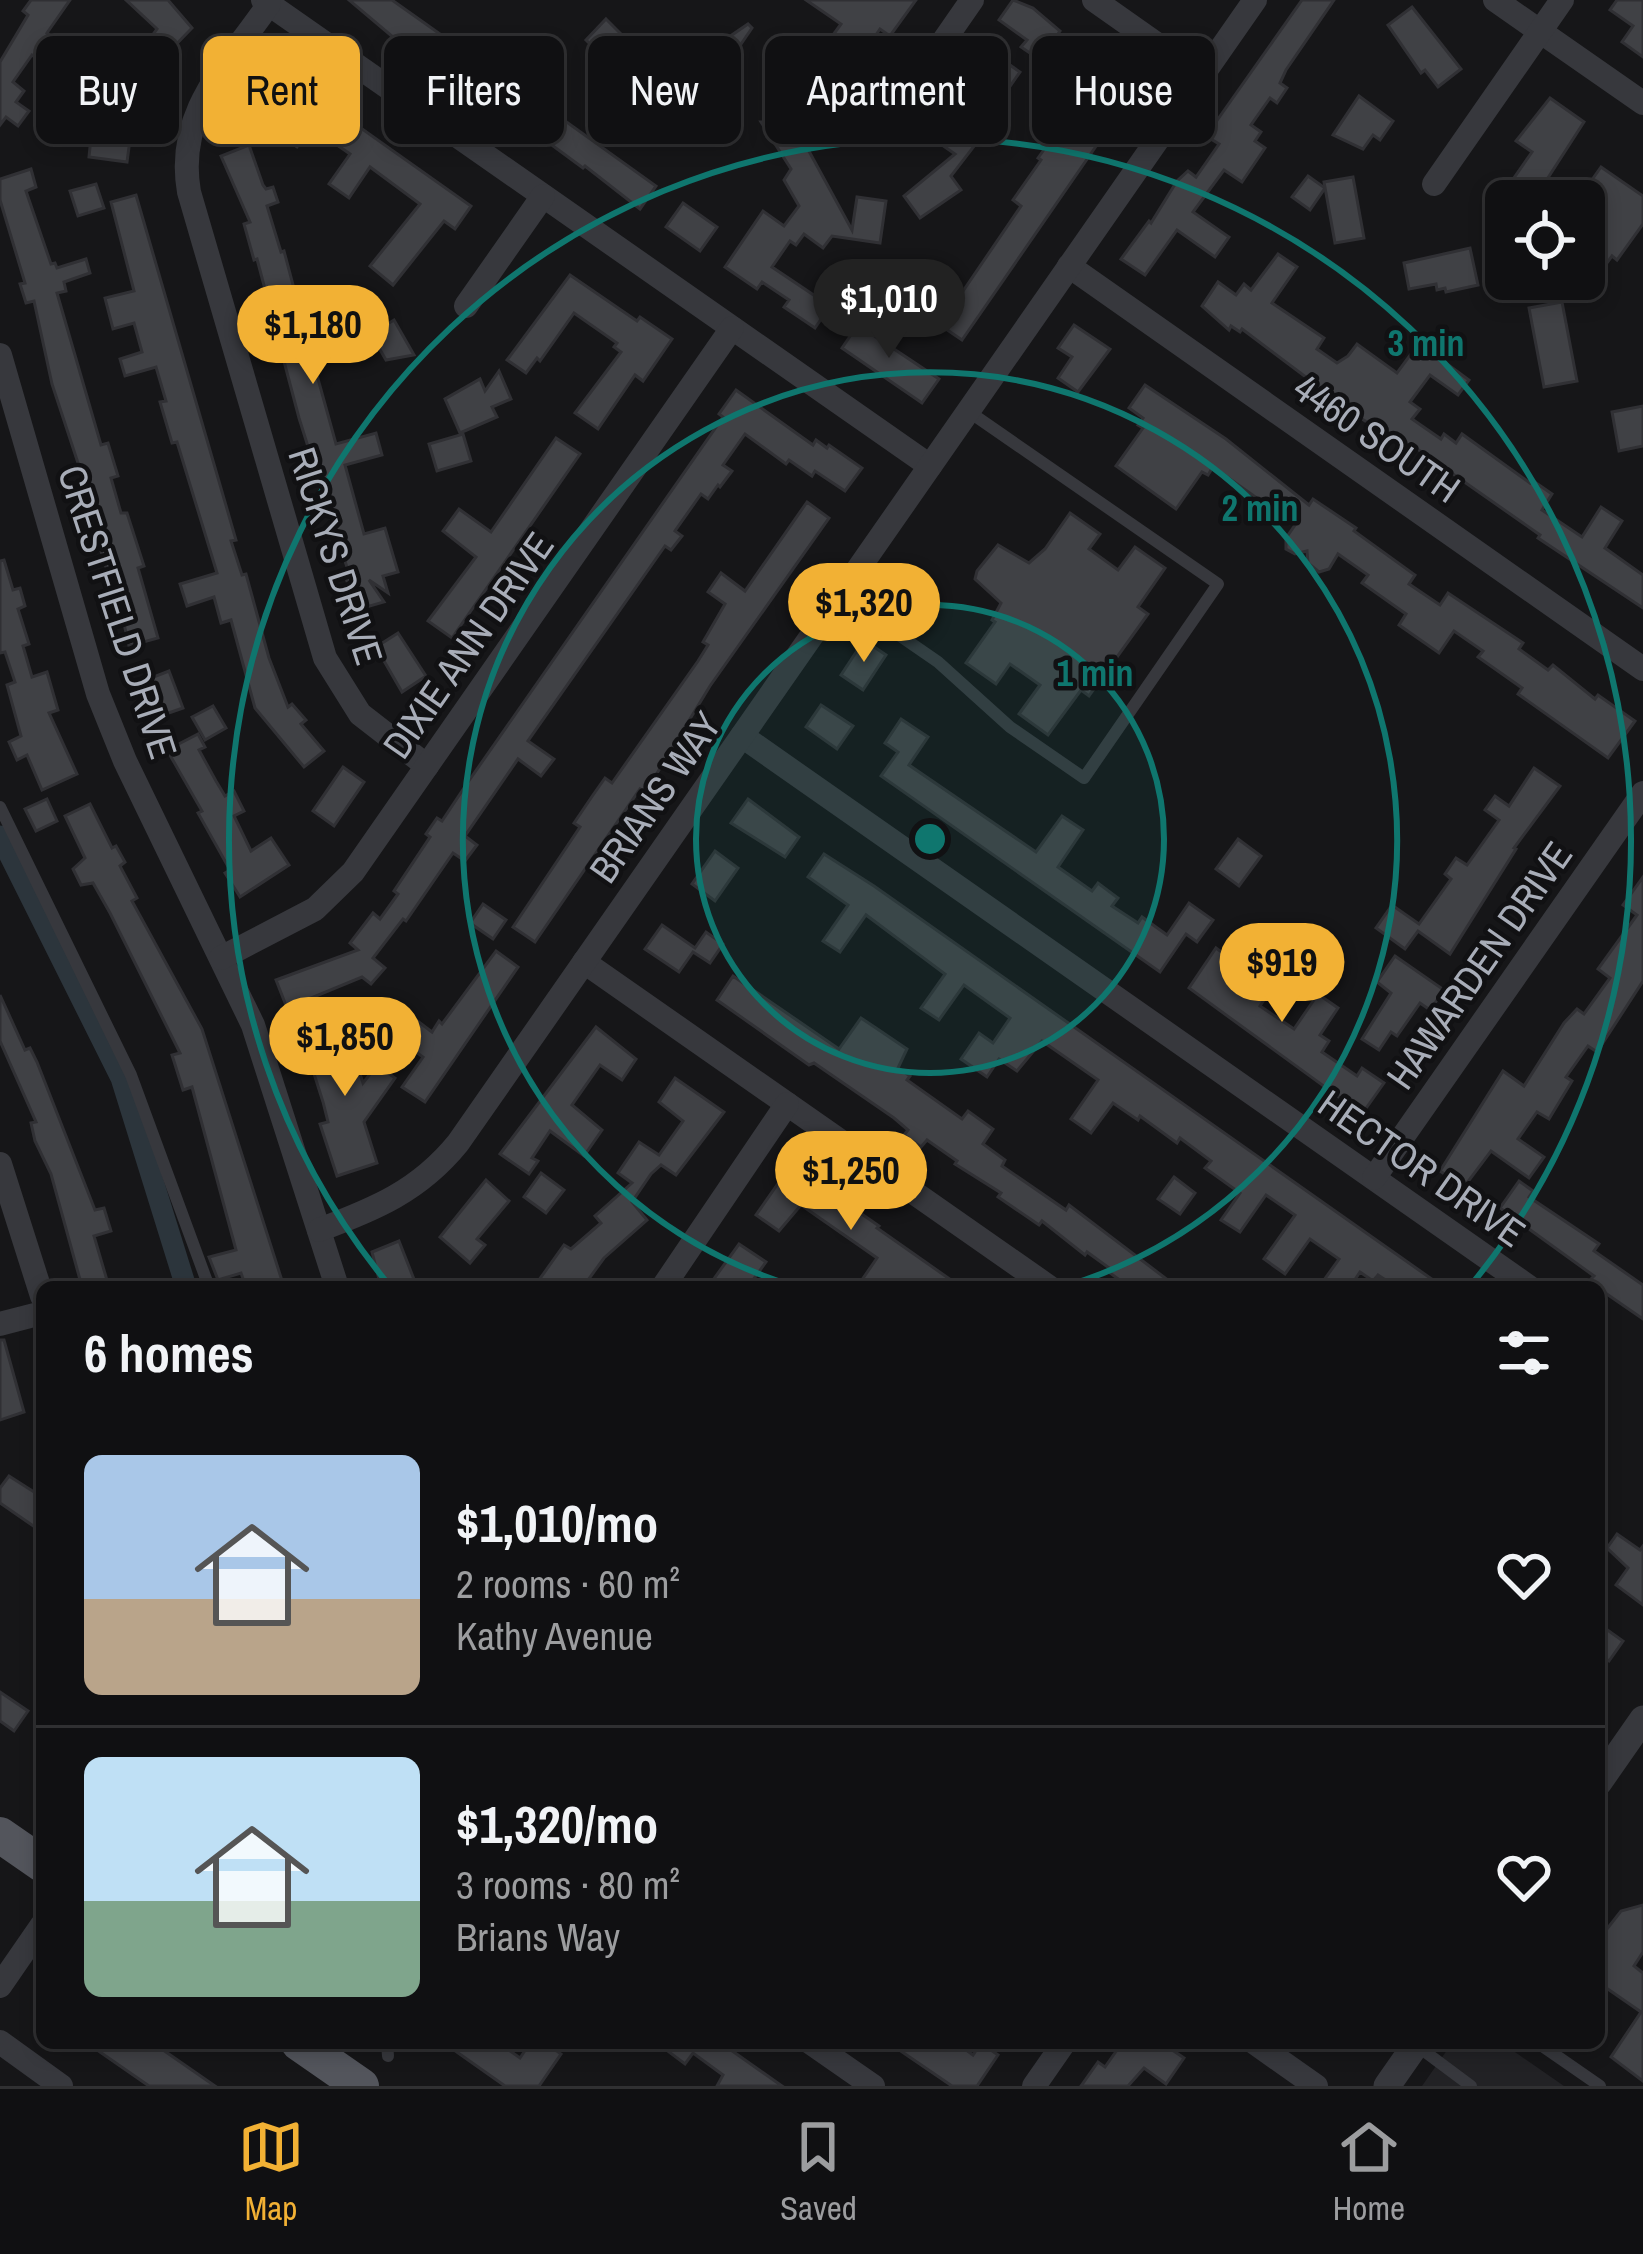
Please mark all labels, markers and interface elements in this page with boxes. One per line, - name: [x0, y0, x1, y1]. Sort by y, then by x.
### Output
- chip: Buy: [36, 36, 179, 144]
- chip: Rent: [203, 36, 360, 144]
- chip: Filters: [384, 36, 564, 144]
- chip: New: [588, 36, 741, 144]
- chip: Apartment: [765, 36, 1008, 144]
- chip: House: [1032, 36, 1215, 144]
- map controls: [1485, 180, 1605, 300]
- button: locate: [1485, 180, 1605, 300]
- pin: $1,010: [791, 259, 987, 361]
- text: $1,010: [840, 272, 938, 324]
- pin: $1,180: [215, 285, 411, 387]
- text: $1,180: [264, 298, 362, 350]
- text: 3 min: [1387, 319, 1465, 367]
- street label: 4460 SOUTH: [1283, 362, 1471, 514]
- street label: RICKYS DRIVE: [276, 441, 396, 671]
- street label: CRESTFIELD DRIVE: [46, 459, 190, 765]
- text: 2 min: [1221, 484, 1299, 532]
- street label: DIXIE ANN DRIVE: [371, 522, 565, 768]
- pin: $1,320: [766, 563, 962, 665]
- text: $1,320: [815, 576, 913, 628]
- text: 1 min: [1056, 649, 1134, 697]
- street label: BRIANS WAY: [577, 701, 733, 893]
- centre of rings: [909, 818, 951, 860]
- street label: HAWARDEN DRIVE: [1374, 831, 1584, 1099]
- pin: $919: [1211, 923, 1353, 1025]
- text: $919: [1246, 936, 1318, 988]
- pin: $1,850: [247, 997, 443, 1099]
- text: $1,850: [296, 1010, 394, 1062]
- street label: HECTOR DRIVE: [1308, 1078, 1536, 1258]
- pin: $1,250: [753, 1131, 949, 1233]
- text: $1,250: [802, 1144, 900, 1196]
- text: 6 homes: [84, 1319, 254, 1388]
- icon: filters: [1491, 1320, 1557, 1386]
- text: $1,010/mo: [456, 1489, 658, 1558]
- icon: home: [180, 1503, 324, 1647]
- icon: heart: [1491, 1542, 1557, 1608]
- text: 2 rooms · 60 m²: [456, 1558, 680, 1610]
- text: Kathy Avenue: [456, 1610, 653, 1662]
- text: $1,320/mo: [456, 1790, 658, 1859]
- icon: home: [180, 1805, 324, 1949]
- icon: heart: [1491, 1844, 1557, 1910]
- text: 3 rooms · 80 m²: [456, 1859, 680, 1911]
- text: Brians Way: [456, 1911, 620, 1963]
- tab: Map: [238, 2114, 304, 2230]
- tab: Saved: [780, 2114, 857, 2230]
- tab: Home: [1333, 2114, 1405, 2230]

